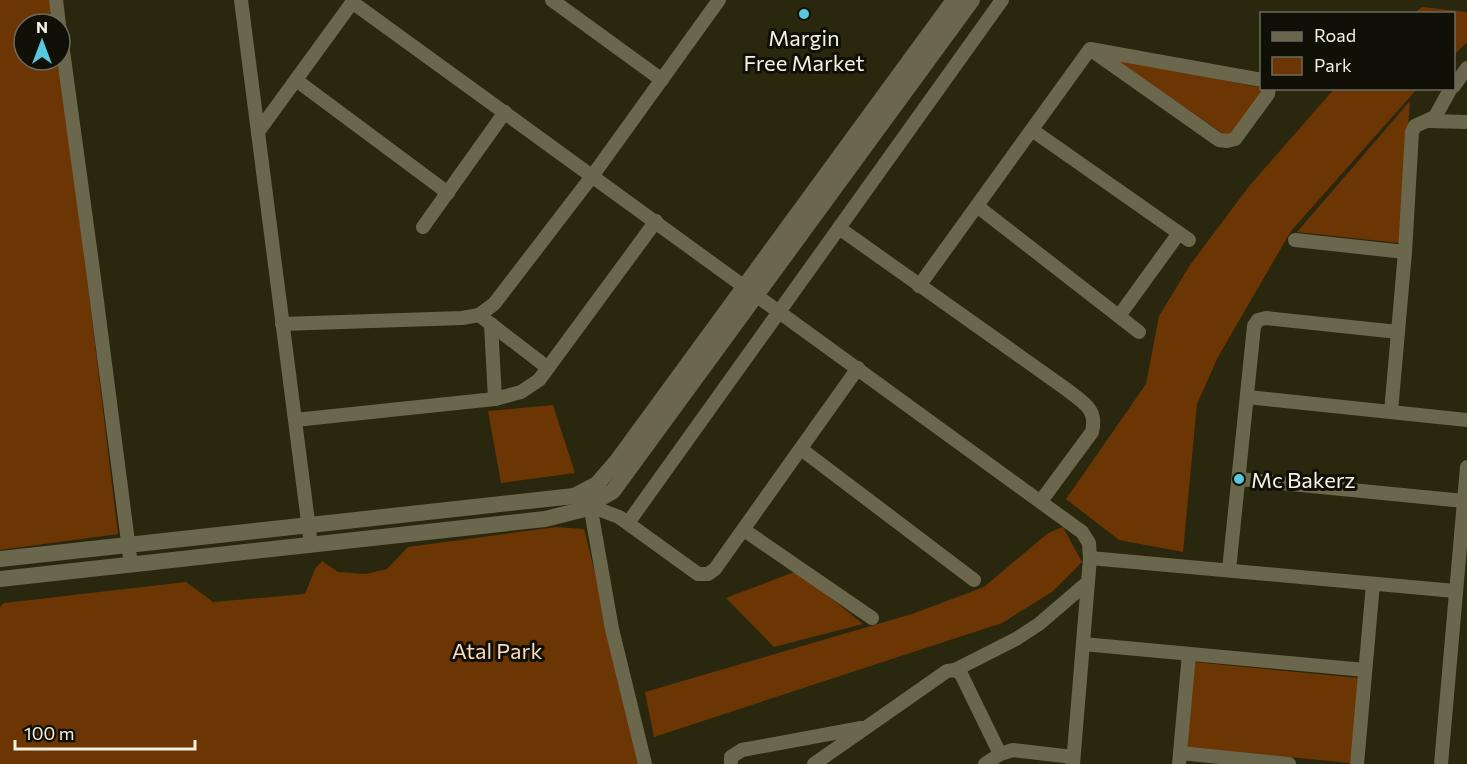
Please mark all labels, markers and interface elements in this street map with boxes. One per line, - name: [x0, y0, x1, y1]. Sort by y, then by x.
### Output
- marker: Margin Free Market: [797, 7, 811, 21]
- north arrow: [12, 12, 72, 72]
- legend: [1260, 12, 1455, 90]
- text: N: [36, 17, 48, 36]
- place label: Margin Free Market: [743, 24, 865, 76]
- text: Road: [1314, 24, 1356, 46]
- text: Park: [1314, 54, 1352, 76]
- place label: Mc Bakerz: [1251, 466, 1356, 493]
- marker: Mc Bakerz: [1232, 472, 1246, 486]
- park label: Atal Park: [452, 637, 542, 664]
- scale bar: [15, 713, 195, 751]
- text: 100 m: [24, 722, 74, 744]

